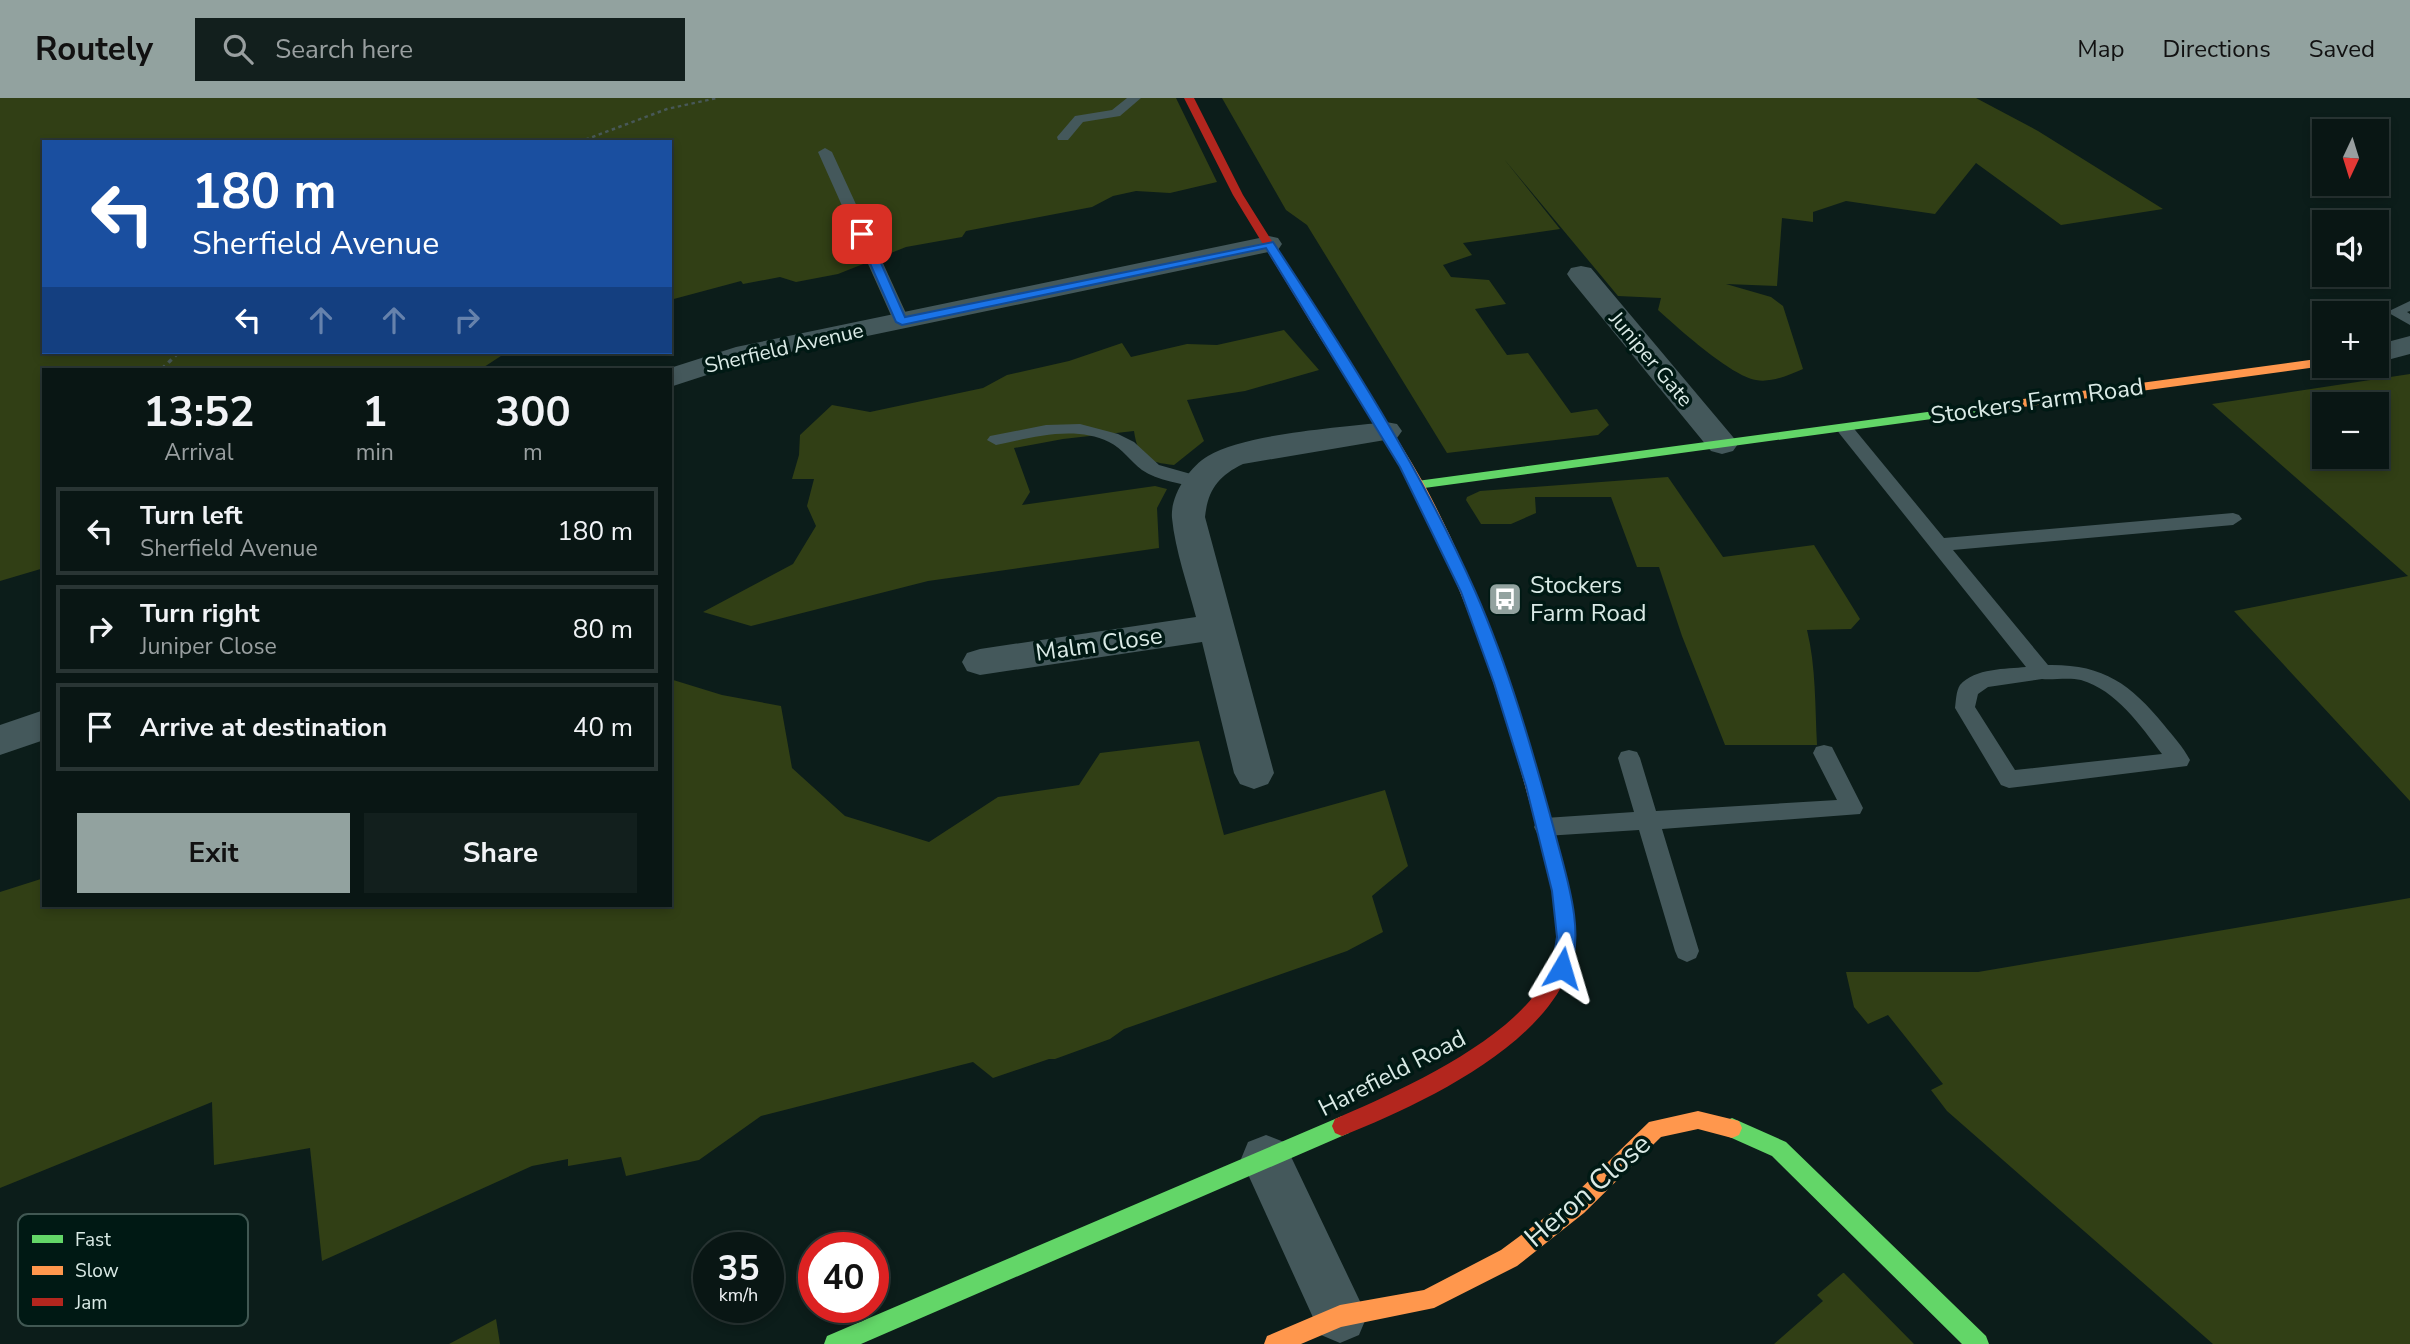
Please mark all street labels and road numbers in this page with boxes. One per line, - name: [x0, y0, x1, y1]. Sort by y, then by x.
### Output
- street label: Juniper Gate: [1602, 305, 1699, 413]
- street label: Sherfield Avenue: [702, 316, 866, 380]
- street label: Stockers Farm Road: [1928, 370, 2146, 432]
- street label: Malm Close: [1033, 619, 1165, 669]
- street label: Harefield Road: [1313, 1022, 1471, 1124]
- street label: Heron Close: [1516, 1125, 1659, 1256]

